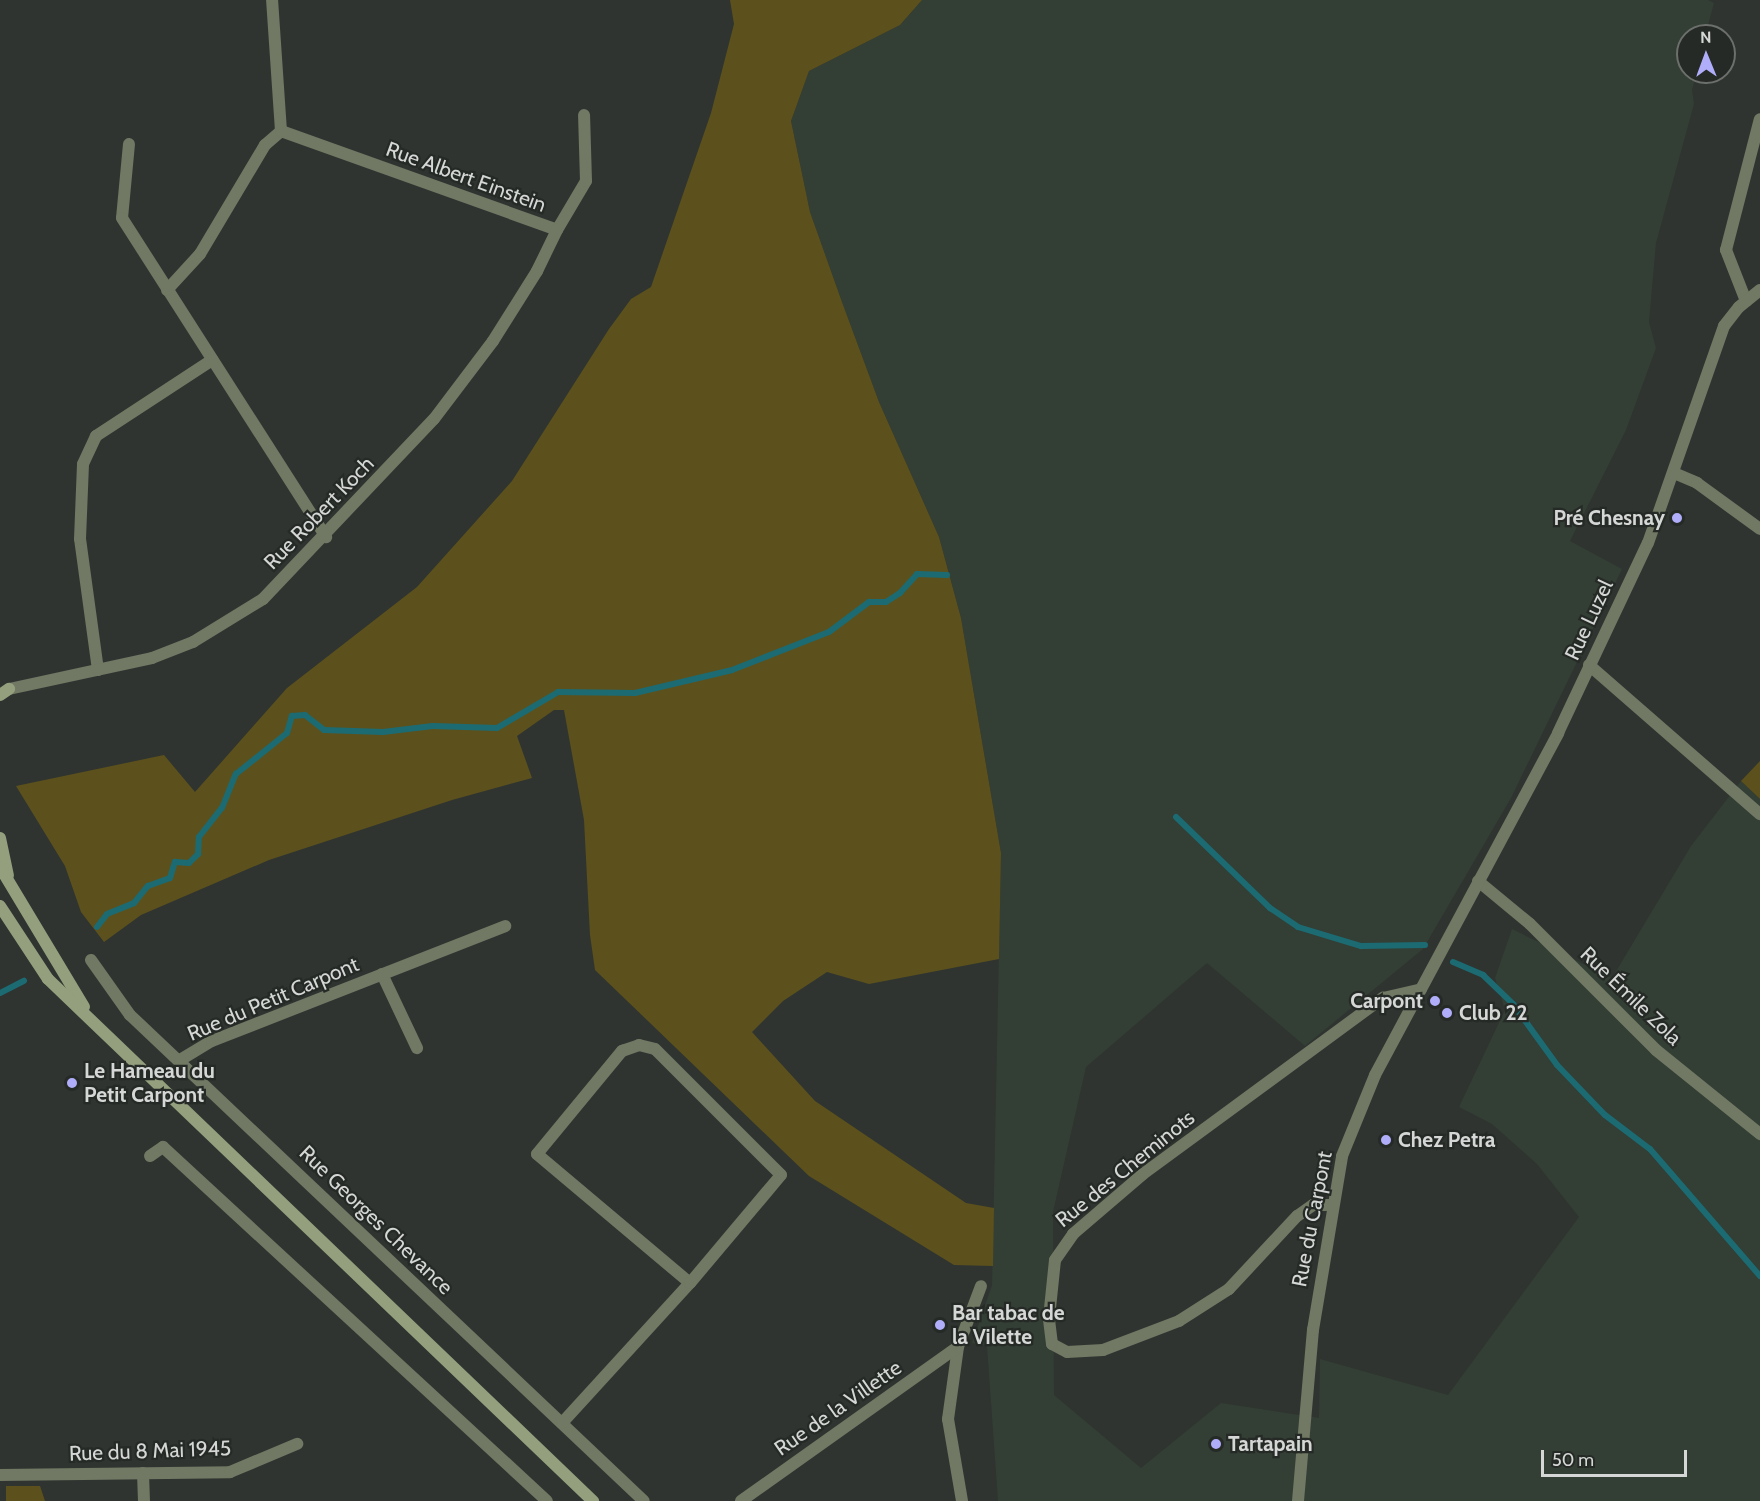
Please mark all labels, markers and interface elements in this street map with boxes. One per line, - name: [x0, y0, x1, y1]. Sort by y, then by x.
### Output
- north arrow: [1676, 24, 1736, 84]
- text: N: [1700, 28, 1712, 47]
- street label: Rue Albert Einstein: [383, 136, 549, 218]
- street label: Rue Robert Koch: [259, 451, 379, 575]
- place label: Pré Chesnay: [1553, 505, 1665, 531]
- marker: Pré Chesnay: [1670, 511, 1684, 525]
- street label: Rue Luzel: [1559, 576, 1619, 664]
- street label: Rue Émile Zola: [1575, 941, 1687, 1051]
- street label: Rue du Petit Carpont: [184, 952, 362, 1046]
- place label: Carpont: [1350, 988, 1423, 1014]
- marker: Carpont: [1428, 994, 1442, 1008]
- place label: Club 22: [1459, 1000, 1528, 1026]
- marker: Club 22: [1440, 1006, 1454, 1020]
- place label: Le Hameau du Petit Carpont: [84, 1058, 215, 1108]
- marker: Le Hameau du Petit Carpont: [65, 1076, 79, 1090]
- street label: Rue des Cheminots: [1050, 1105, 1200, 1233]
- place label: Chez Petra: [1398, 1127, 1495, 1153]
- marker: Chez Petra: [1379, 1133, 1393, 1147]
- street label: Rue Georges Chevance: [294, 1140, 458, 1300]
- street label: Rue du Carpont: [1286, 1149, 1338, 1289]
- place label: Bar tabac de la Vilette: [952, 1300, 1064, 1350]
- marker: Bar tabac de la Vilette: [933, 1318, 947, 1332]
- street label: Rue de la Villette: [770, 1355, 906, 1461]
- place label: Tartapain: [1228, 1431, 1313, 1457]
- street label: Rue du 8 Mai 1945: [69, 1436, 231, 1466]
- marker: Tartapain: [1209, 1437, 1223, 1451]
- scale bar: [1544, 1438, 1690, 1476]
- text: 50 m: [1552, 1449, 1594, 1471]

